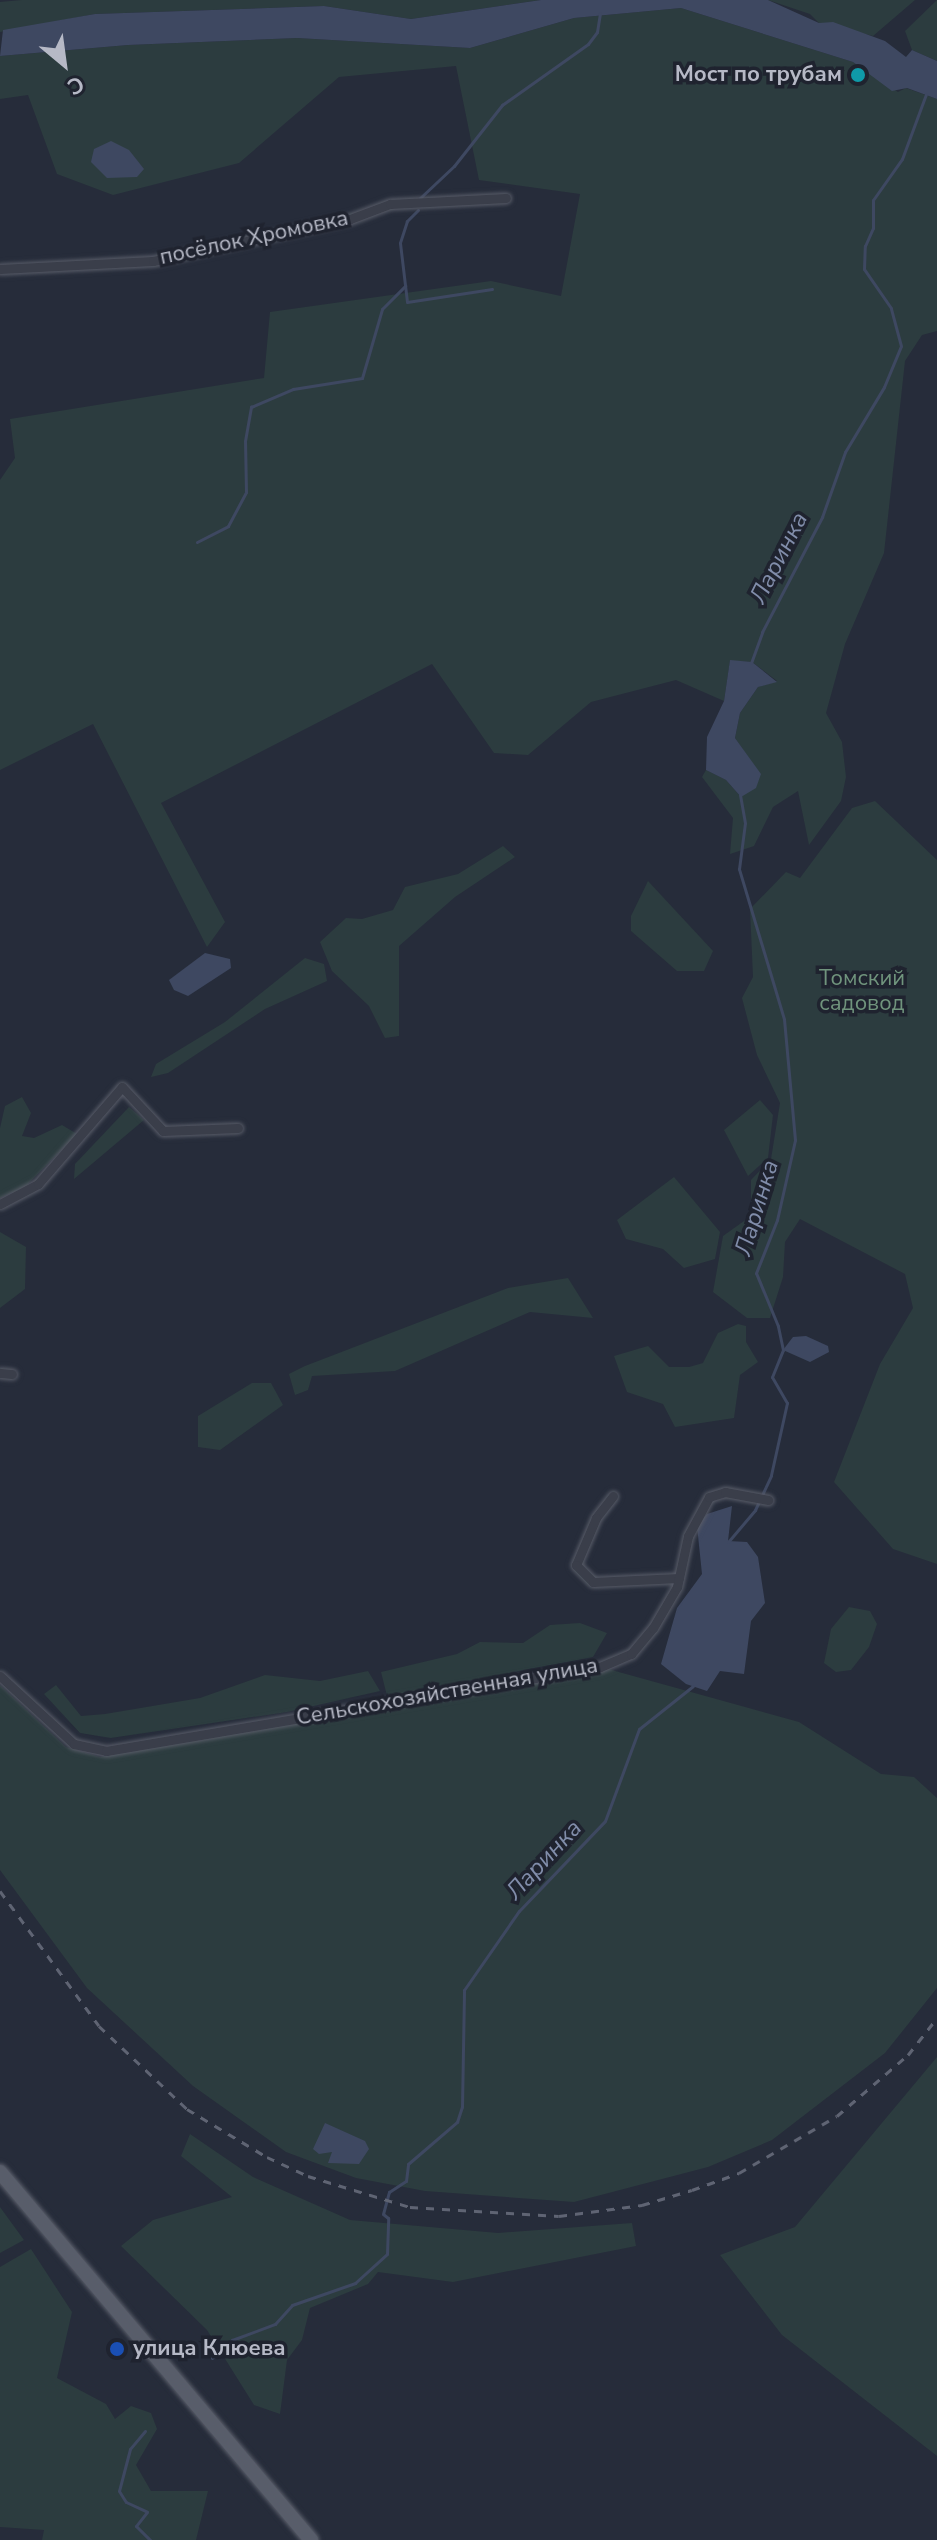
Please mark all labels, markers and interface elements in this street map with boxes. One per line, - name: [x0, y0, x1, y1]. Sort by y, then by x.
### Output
- north arrow: [24, 24, 104, 104]
- place label: Мост по трубам: [675, 62, 842, 88]
- marker: Мост по трубам: [849, 66, 867, 84]
- text: С: [62, 68, 89, 102]
- street label: посёлок Хромовка: [157, 205, 351, 271]
- water label: Ларинка: [744, 508, 814, 608]
- park label: Томский садовод: [819, 965, 905, 1016]
- water label: Ларинка: [729, 1157, 785, 1259]
- street label: Сельскохозяйственная улица: [294, 1652, 600, 1732]
- water label: Ларинка: [500, 1814, 588, 1906]
- place label: улица Клюева: [133, 2336, 286, 2362]
- marker: улица Клюева: [108, 2340, 126, 2358]

